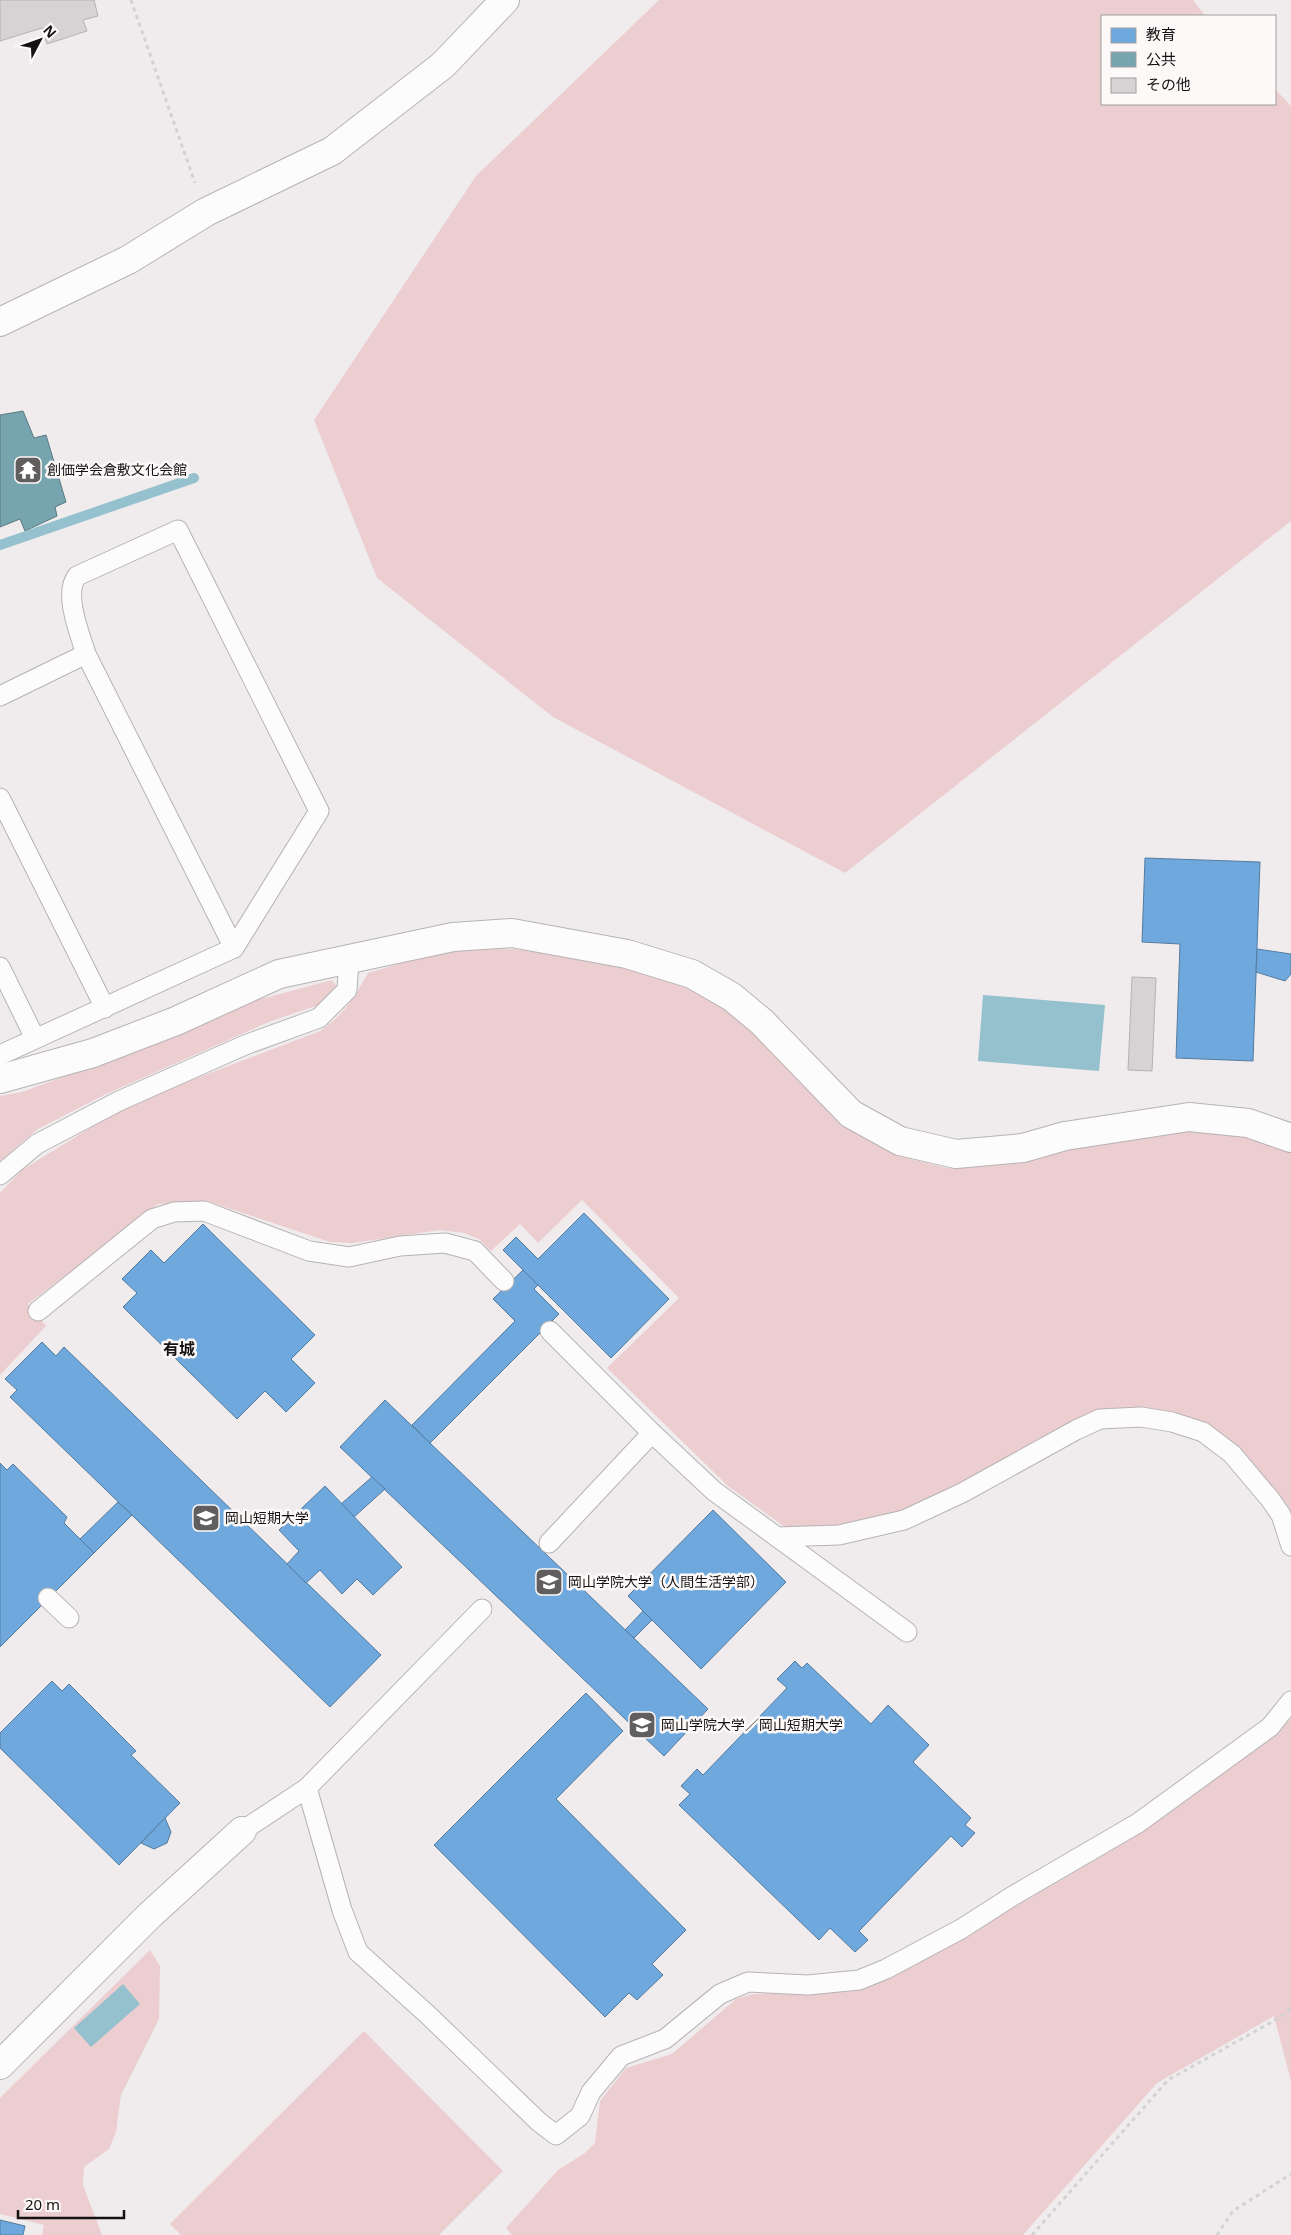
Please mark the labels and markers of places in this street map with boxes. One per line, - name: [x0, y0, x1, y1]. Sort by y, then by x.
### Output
- temple icon: 創価学会倉敷文化会館: [13, 455, 43, 485]
- place label: 創価学会倉敷文化会館: [47, 460, 187, 479]
- school or university icon: 岡山短期大学: [191, 1503, 221, 1533]
- place label: 岡山短期大学: [225, 1508, 309, 1527]
- school or university icon: 岡山学院大学（人間生活学部）: [534, 1567, 564, 1597]
- place label: 岡山学院大学（人間生活学部）: [568, 1572, 764, 1591]
- school or university icon: 岡山学院大学／岡山短期大学: [627, 1710, 657, 1740]
- place label: 岡山学院大学／岡山短期大学: [661, 1715, 843, 1734]

